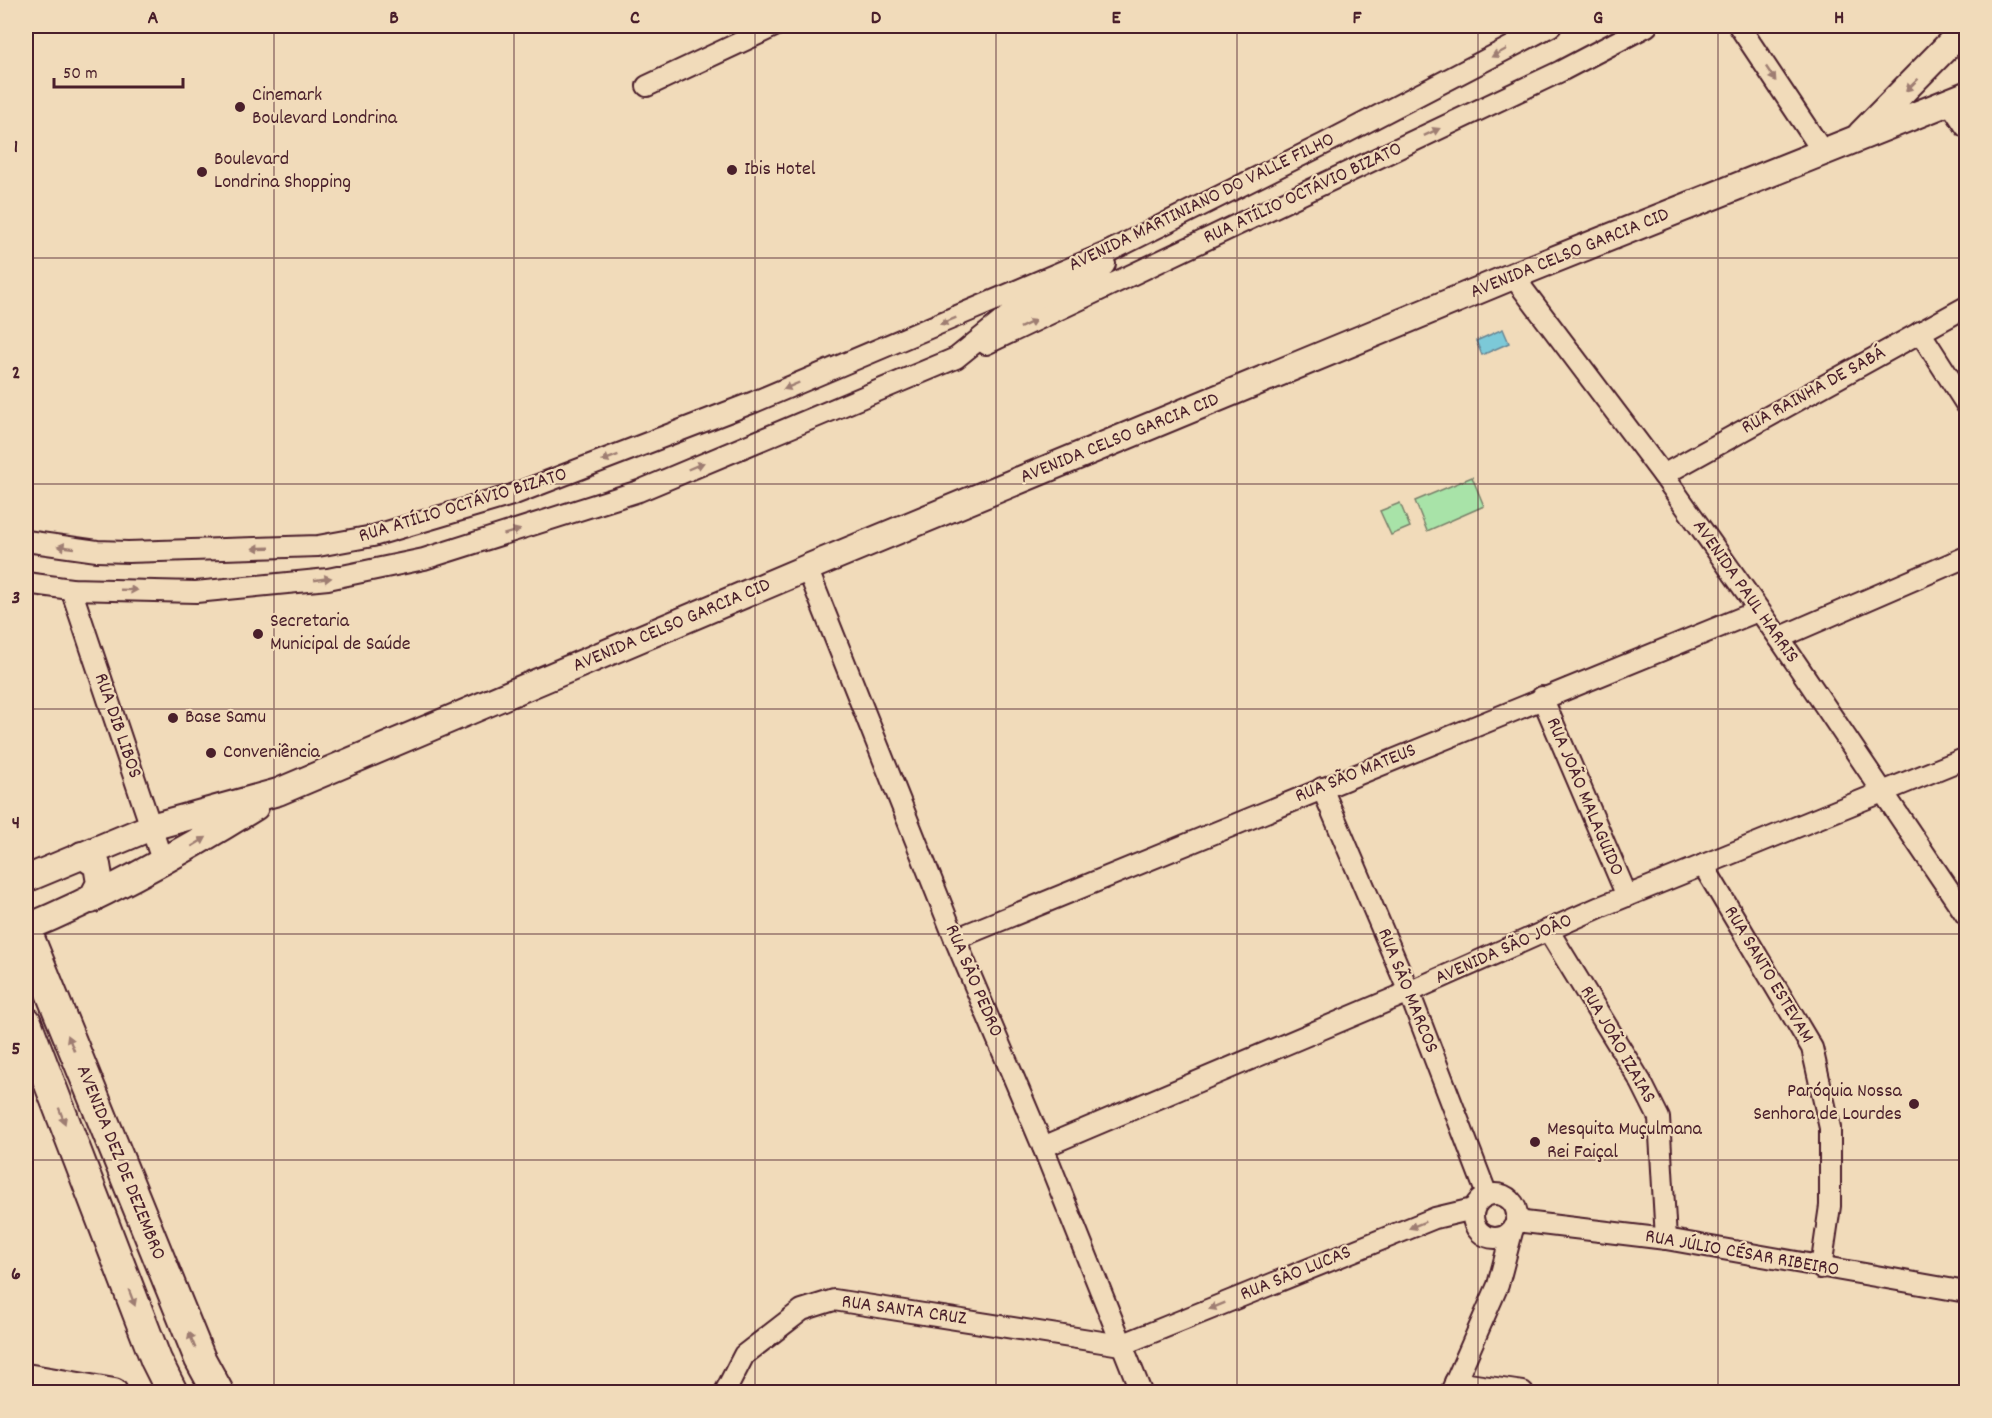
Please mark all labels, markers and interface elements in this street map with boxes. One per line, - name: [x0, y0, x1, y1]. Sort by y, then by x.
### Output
- text: A: [148, 5, 159, 33]
- text: B: [389, 5, 399, 33]
- text: C: [630, 5, 640, 33]
- text: D: [871, 5, 882, 33]
- text: E: [1111, 5, 1121, 33]
- text: F: [1353, 5, 1363, 33]
- text: G: [1593, 5, 1603, 33]
- text: H: [1834, 5, 1844, 33]
- one-way arrow: [1491, 48, 1508, 58]
- scale bar: [54, 51, 183, 89]
- text: 50 m: [63, 62, 98, 87]
- one-way arrow: [1765, 66, 1776, 82]
- one-way arrow: [1905, 77, 1919, 91]
- place label: Cinemark Boulevard Londrina: [252, 82, 398, 133]
- marker: Cinemark Boulevard Londrina: [233, 100, 247, 114]
- street label: AVENIDA MARTINIANO DO VALLE FILHO: [1064, 126, 1340, 280]
- one-way arrow: [1423, 128, 1440, 137]
- text: 1: [14, 134, 18, 162]
- street label: RUA ATÍLIO OCTÁVIO BIZATO: [1199, 136, 1407, 252]
- place label: Boulevard Londrina Shopping: [214, 146, 351, 197]
- place label: Ibis Hotel: [744, 156, 816, 184]
- marker: Ibis Hotel: [725, 163, 739, 177]
- marker: Boulevard Londrina Shopping: [195, 165, 209, 179]
- street label: AVENIDA CELSO GARCIA CID: [1466, 201, 1674, 307]
- one-way arrow: [939, 317, 957, 326]
- one-way arrow: [1020, 319, 1037, 328]
- street label: RUA RAINHA DE SABÁ: [1737, 340, 1891, 442]
- text: 2: [12, 360, 20, 388]
- one-way arrow: [782, 382, 800, 391]
- street label: AVENIDA CELSO GARCIA CID: [1016, 386, 1224, 492]
- one-way arrow: [601, 454, 619, 463]
- street label: RUA ATÍLIO OCTÁVIO BIZATO: [355, 461, 571, 551]
- one-way arrow: [687, 461, 705, 471]
- street label: AVENIDA PAUL HARRIS: [1685, 515, 1805, 669]
- one-way arrow: [503, 527, 521, 536]
- one-way arrow: [56, 542, 75, 552]
- one-way arrow: [251, 544, 270, 553]
- street label: AVENIDA CELSO GARCIA CID: [569, 572, 775, 680]
- one-way arrow: [314, 574, 333, 583]
- text: 3: [12, 585, 20, 613]
- one-way arrow: [120, 585, 139, 595]
- place label: Secretaria Municipal de Saúde: [270, 608, 411, 659]
- marker: Secretaria Municipal de Saúde: [251, 627, 265, 641]
- street label: RUA DIB LIBOS: [86, 670, 148, 782]
- place label: Base Samu: [185, 704, 266, 732]
- marker: Base Samu: [166, 711, 180, 725]
- street label: RUA JOÃO MALAGUIDO: [1538, 714, 1630, 880]
- street label: RUA SÃO MATEUS: [1291, 737, 1421, 811]
- place label: Conveniência: [223, 739, 321, 767]
- marker: Conveniência: [204, 746, 218, 760]
- text: 4: [12, 810, 20, 838]
- one-way arrow: [190, 836, 207, 847]
- street label: RUA SANTO ESTEVAM: [1716, 901, 1820, 1049]
- street label: AVENIDA SÃO JOÃO: [1431, 907, 1577, 993]
- street label: RUA SÃO PEDRO: [937, 920, 1009, 1042]
- street label: RUA SÃO MARCOS: [1369, 924, 1445, 1058]
- street label: RUA JOÃO IZAIAS: [1572, 981, 1662, 1109]
- one-way arrow: [66, 1033, 76, 1051]
- text: 5: [11, 1036, 21, 1064]
- street label: AVENIDA DEZ DE DEZEMBRO: [68, 1061, 172, 1265]
- place label: Paróquia Nossa Senhora de Lourdes: [1753, 1078, 1903, 1129]
- marker: Paróquia Nossa Senhora de Lourdes: [1907, 1097, 1921, 1111]
- one-way arrow: [57, 1107, 67, 1125]
- place label: Mesquita Muçulmana Rei Faiçal: [1547, 1116, 1703, 1167]
- marker: Mesquita Muçulmana Rei Faiçal: [1528, 1135, 1542, 1149]
- one-way arrow: [1408, 1221, 1426, 1230]
- street label: RUA JÚLIO CÉSAR RIBEIRO: [1643, 1223, 1841, 1285]
- street label: RUA SÃO LUCAS: [1236, 1239, 1356, 1309]
- text: 6: [11, 1261, 21, 1289]
- street label: RUA SANTA CRUZ: [840, 1288, 969, 1334]
- one-way arrow: [128, 1289, 137, 1307]
- one-way arrow: [1208, 1302, 1226, 1311]
- one-way arrow: [187, 1331, 196, 1349]

